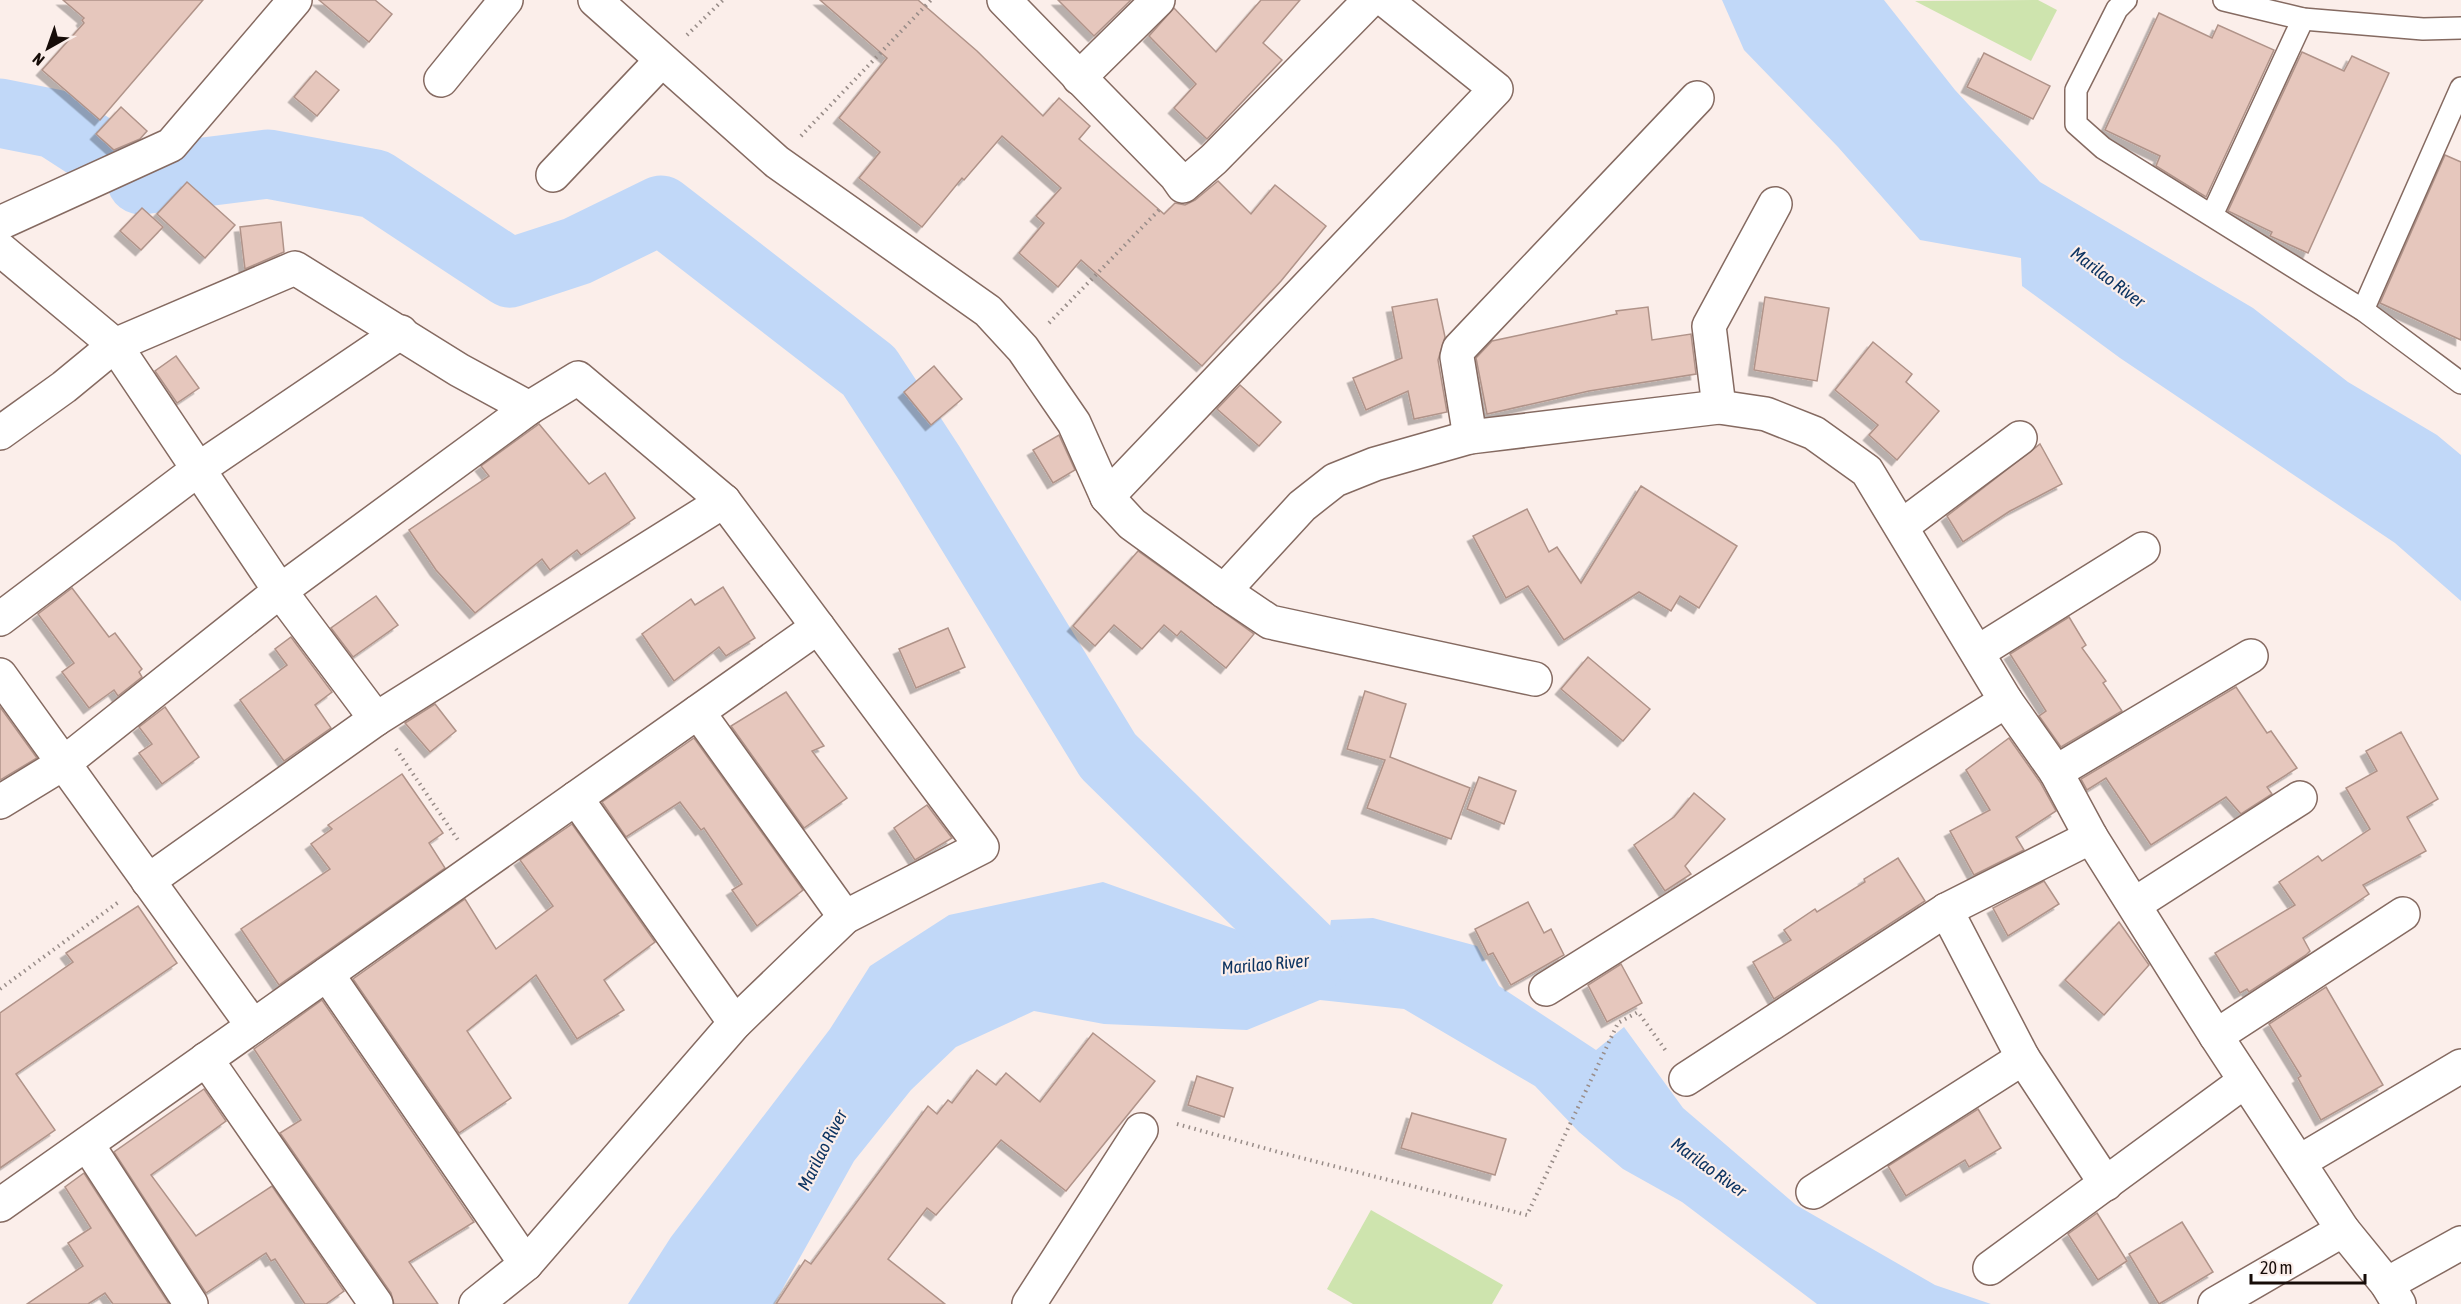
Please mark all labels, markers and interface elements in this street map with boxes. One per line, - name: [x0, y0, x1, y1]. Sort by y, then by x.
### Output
- north arrow: [18, 18, 78, 78]
- text: N: [29, 50, 48, 69]
- water label: Marilao River: [2067, 242, 2150, 312]
- water label: Marilao River: [1220, 950, 1310, 978]
- water label: Marilao River: [793, 1106, 852, 1194]
- water label: Marilao River: [1667, 1133, 1751, 1202]
- scale bar: [2251, 1247, 2365, 1285]
- text: 20 m: [2260, 1257, 2292, 1278]

